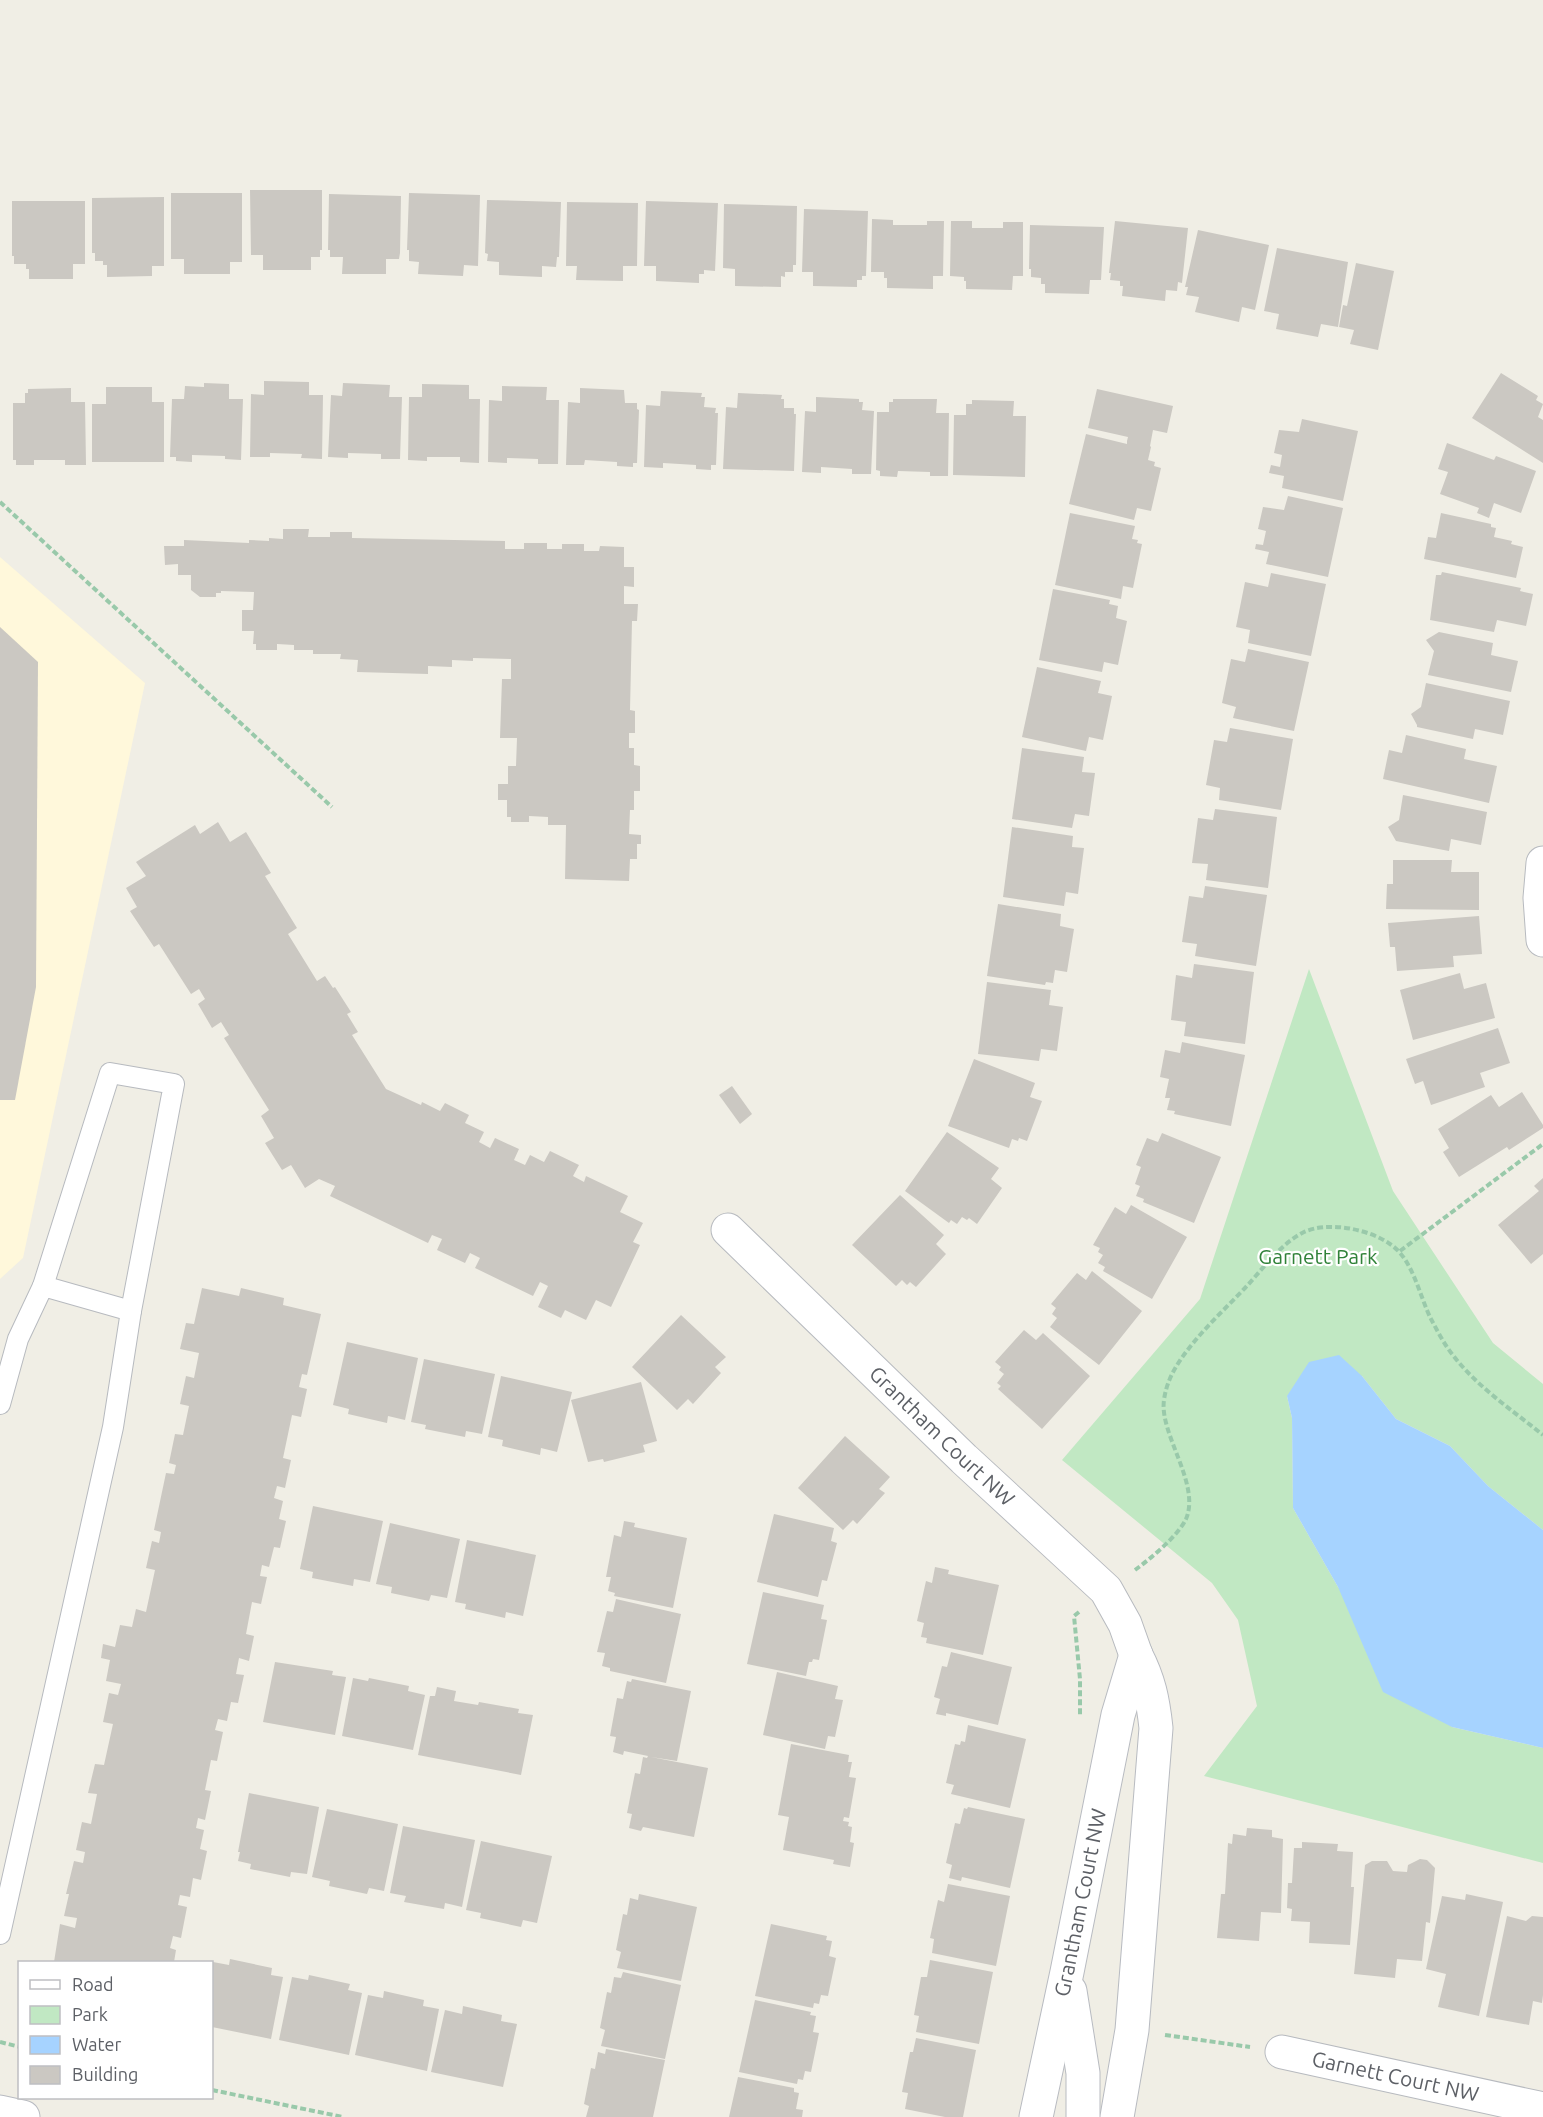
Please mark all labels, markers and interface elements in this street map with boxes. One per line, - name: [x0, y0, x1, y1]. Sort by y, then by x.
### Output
- park label: Garnett Park: [1258, 1244, 1378, 1268]
- street label: Grantham Court NW: [865, 1361, 1020, 1510]
- street label: Grantham Court NW: [1049, 1806, 1110, 1999]
- legend: [18, 1961, 213, 2099]
- text: Road: [72, 1974, 114, 1994]
- text: Park: [72, 2004, 108, 2024]
- text: Water: [72, 2034, 122, 2054]
- street label: Garnett Court NW: [1310, 2046, 1481, 2106]
- text: Building: [72, 2064, 138, 2084]

